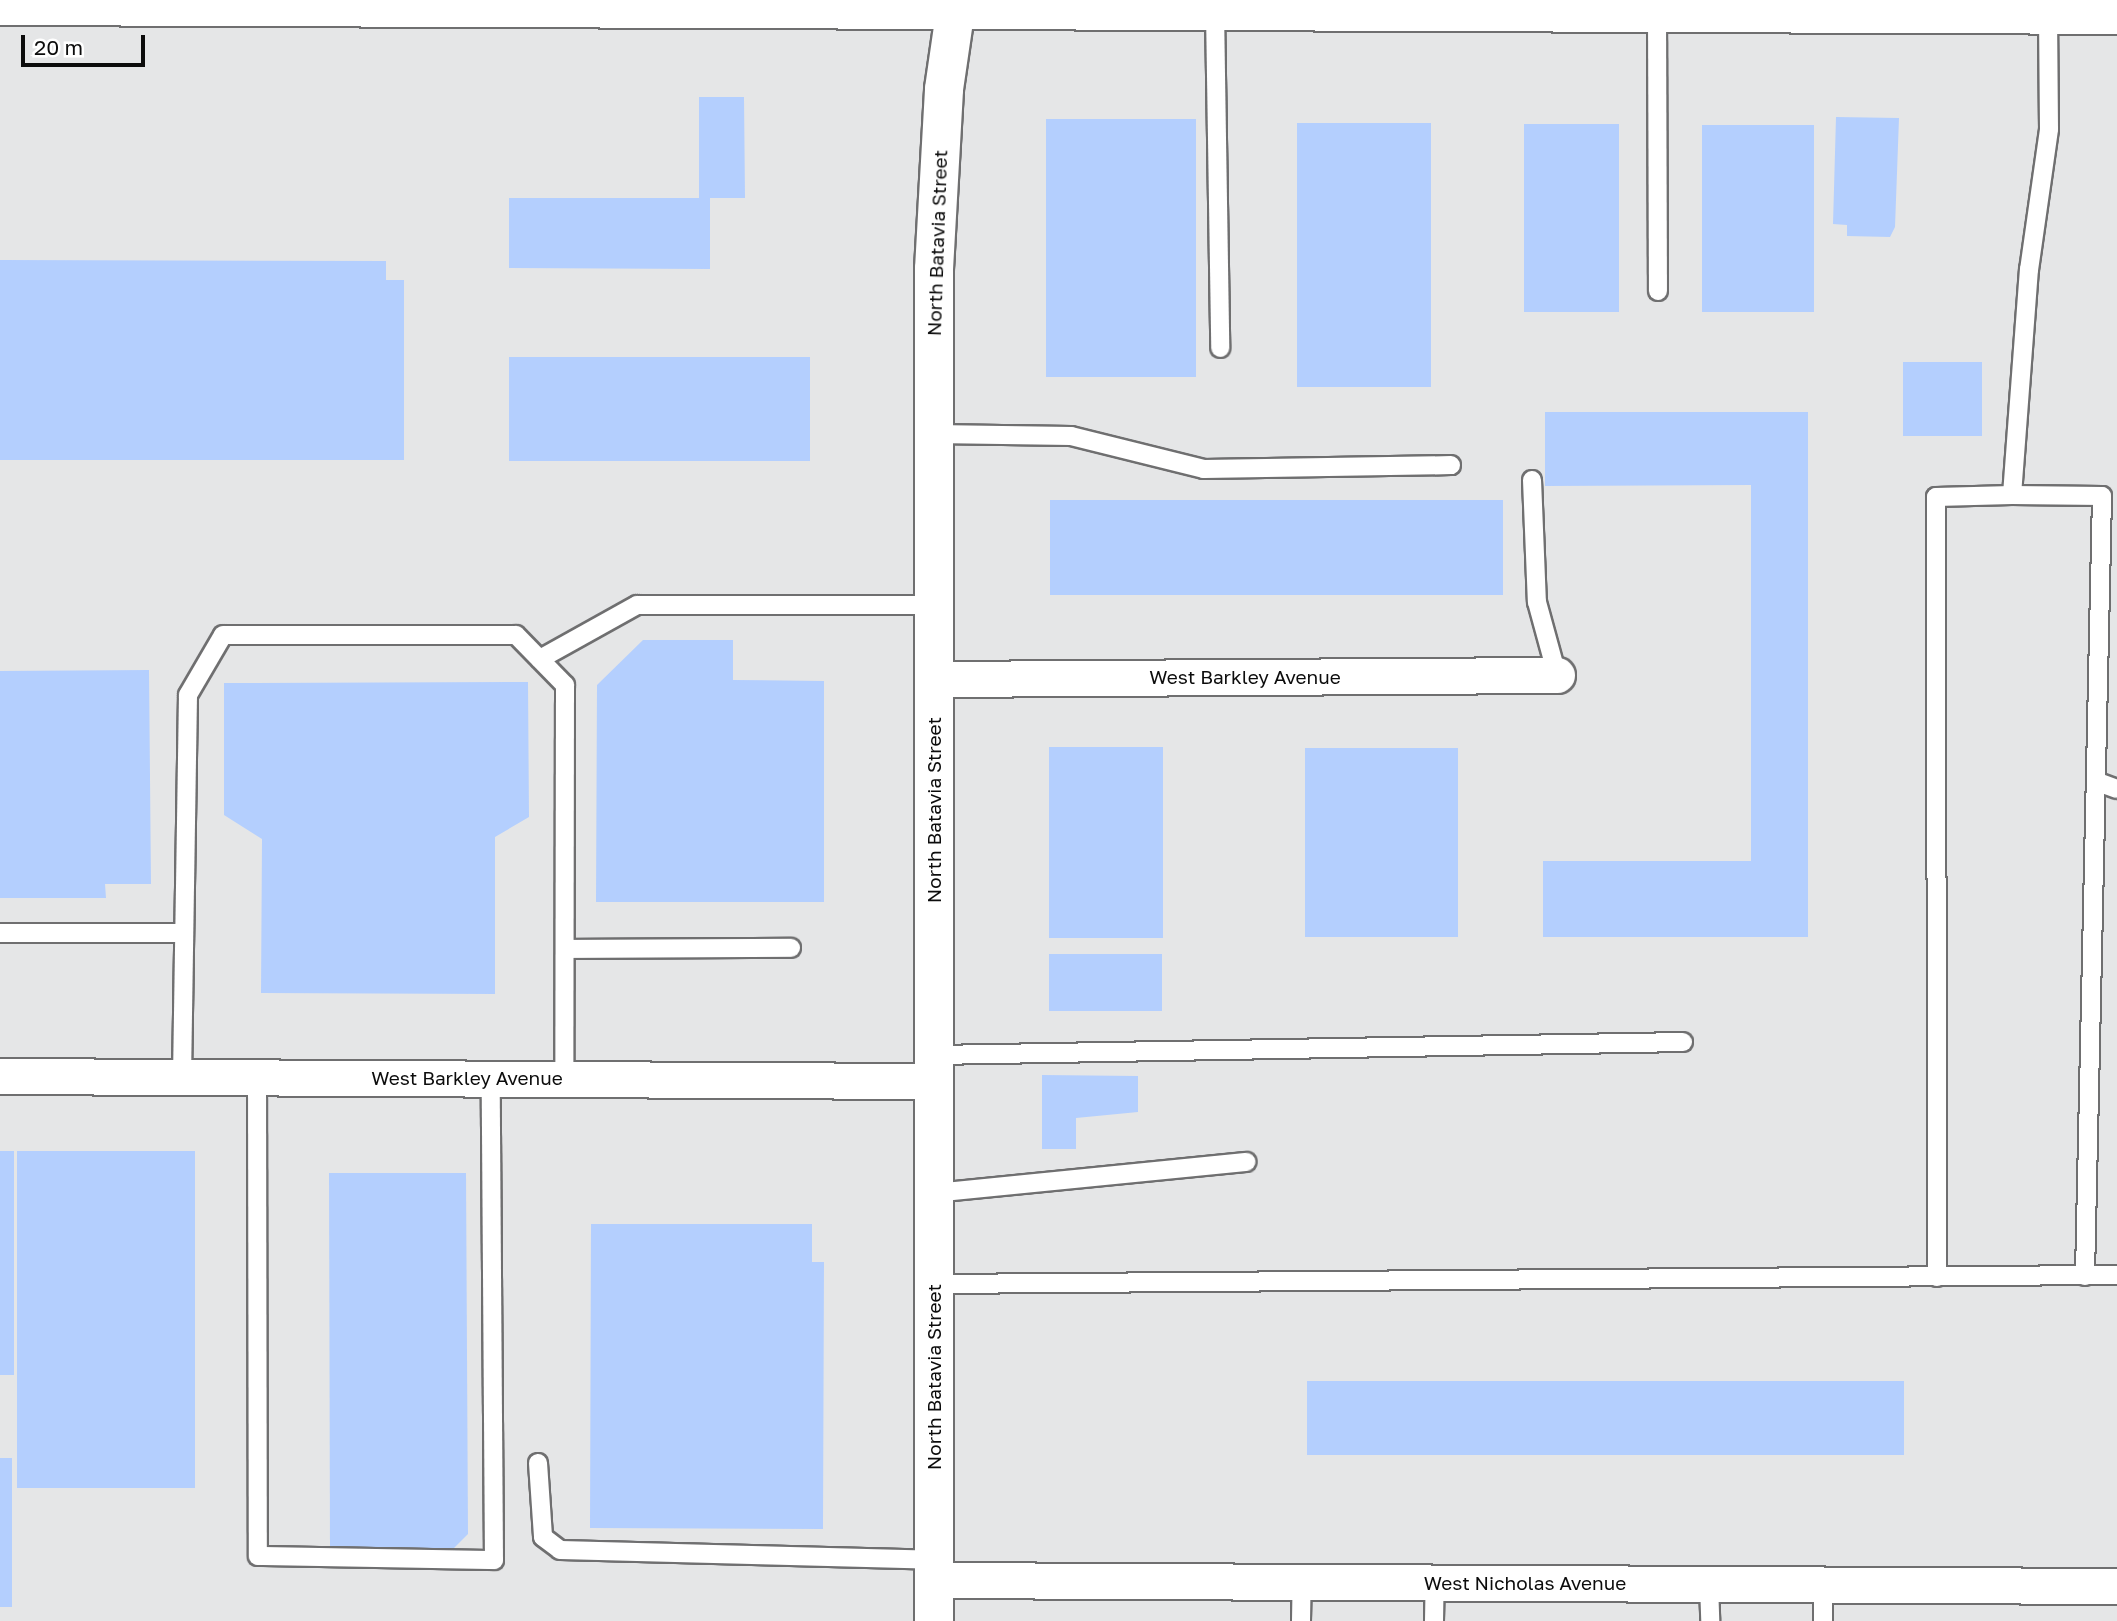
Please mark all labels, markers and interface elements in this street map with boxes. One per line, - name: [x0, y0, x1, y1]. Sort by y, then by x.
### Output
- scale bar: [24, 21, 149, 65]
- text: 20 m: [34, 34, 83, 60]
- street label: North Batavia Street: [922, 149, 952, 337]
- street label: West Barkley Avenue: [1149, 666, 1341, 688]
- street label: North Batavia Street: [923, 717, 945, 903]
- street label: West Barkley Avenue: [371, 1067, 563, 1089]
- street label: North Batavia Street: [923, 1284, 945, 1470]
- street label: West Nicholas Avenue: [1424, 1572, 1626, 1594]

